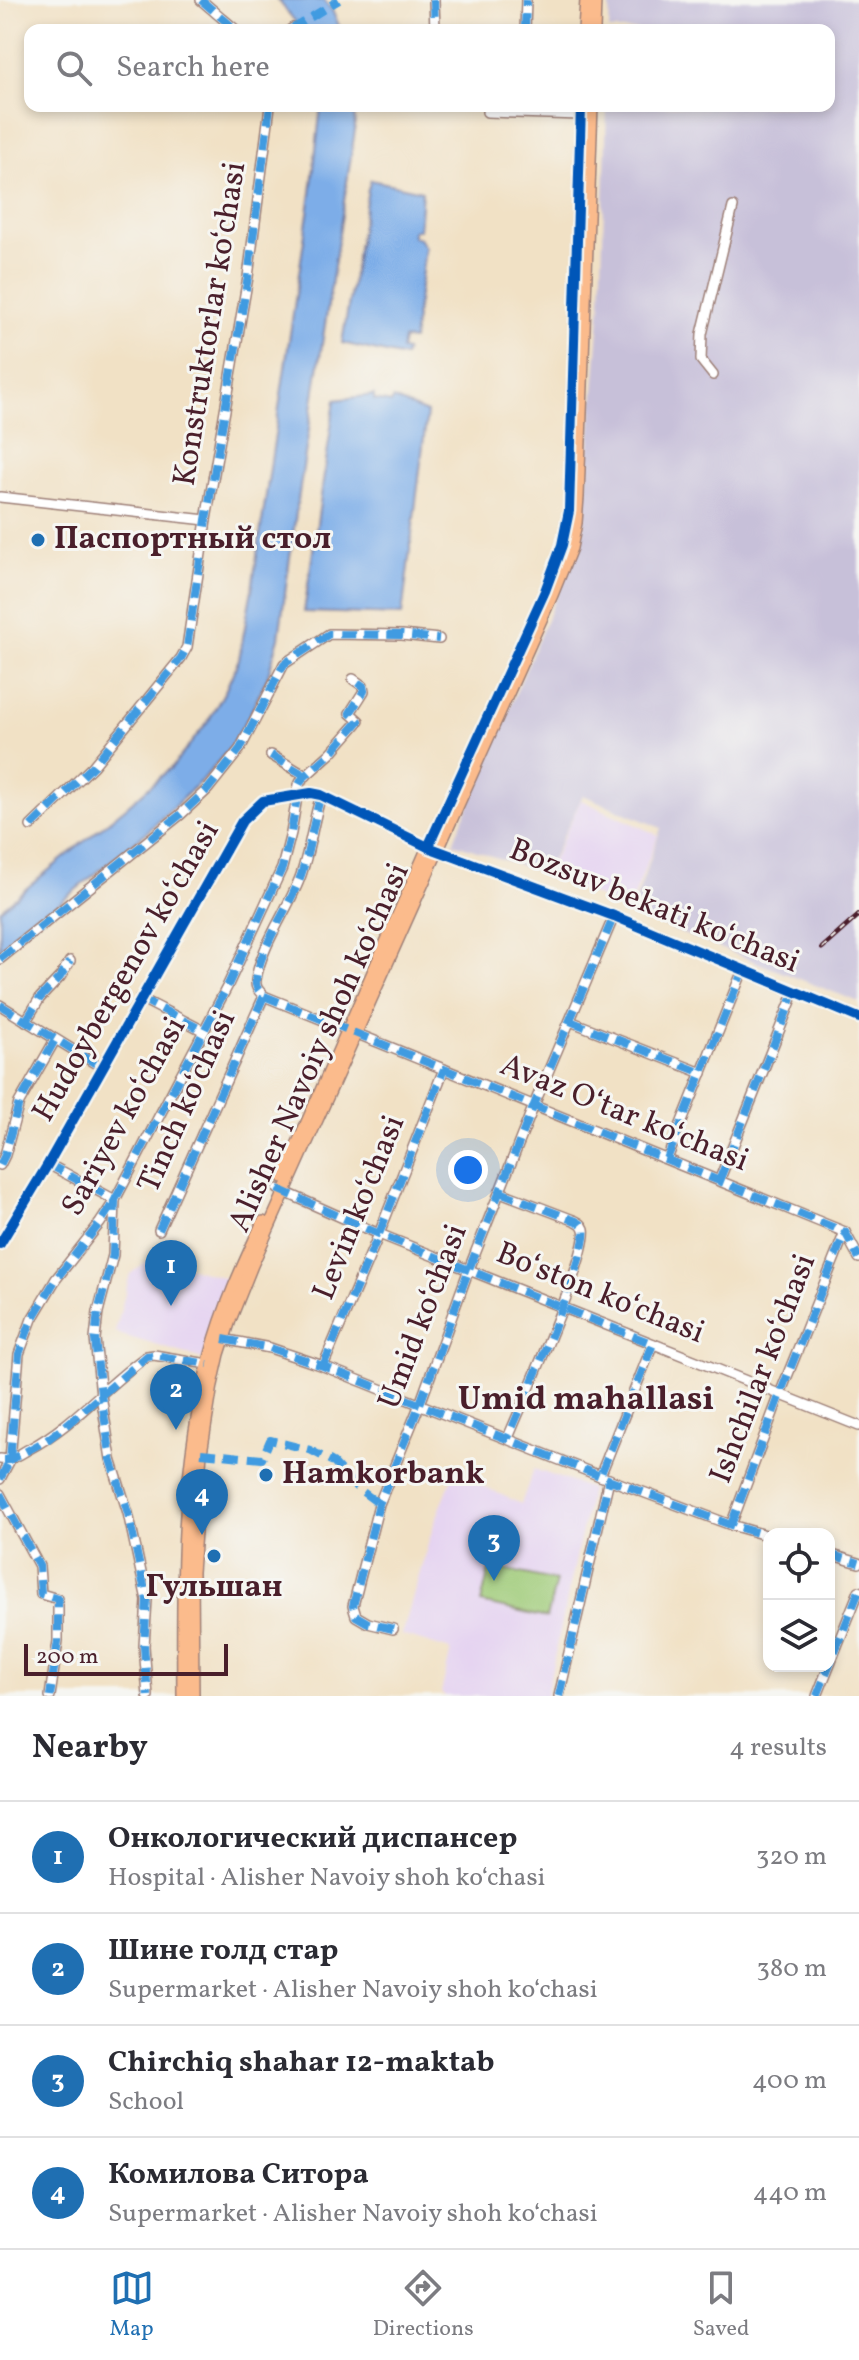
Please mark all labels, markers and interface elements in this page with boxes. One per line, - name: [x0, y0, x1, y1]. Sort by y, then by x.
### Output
- search box: [24, 24, 835, 112]
- icon: search: [52, 46, 96, 90]
- text: Search here: [116, 47, 270, 89]
- street label: Konstruktorlar ko‘chasi: [164, 159, 258, 489]
- place label: Паспортный стол: [54, 518, 331, 562]
- marker: Паспортный стол: [29, 531, 47, 549]
- street label: Hudoybergenov ko‘chasi: [23, 813, 231, 1131]
- street label: Bozsuv bekati ko‘chasi: [502, 829, 806, 985]
- street label: Alisher Navoiy shoh koʻchasi: [219, 856, 421, 1240]
- street label: Tinch ko‘chasi: [128, 1004, 248, 1200]
- street label: Sariyev ko‘chasi: [52, 1009, 198, 1225]
- street label: Avaz O‘tar ko‘chasi: [493, 1044, 755, 1184]
- street label: Levin ko‘chasi: [303, 1109, 417, 1307]
- your location: [448, 1150, 488, 1190]
- street label: Umid ko‘chasi: [369, 1218, 479, 1416]
- street label: Bo‘ston ko‘chasi: [489, 1232, 711, 1356]
- pin: 1: [145, 1240, 197, 1306]
- street label: Ishchilar ko‘chasi: [700, 1248, 828, 1490]
- pin: 2: [150, 1364, 202, 1430]
- district label: Umid mahallasi: [458, 1377, 714, 1424]
- place label: Hamkorbank: [282, 1453, 485, 1497]
- marker: Hamkorbank: [257, 1466, 275, 1484]
- pin: 4: [176, 1469, 228, 1535]
- pin: 3: [468, 1515, 520, 1581]
- map controls: [763, 1528, 835, 1672]
- button: locate: [763, 1528, 835, 1600]
- marker: Гульшан: [205, 1547, 223, 1565]
- place label: Гульшан: [145, 1566, 283, 1610]
- button: layers: [763, 1600, 835, 1672]
- scale bar: [24, 1640, 228, 1676]
- text: 200 m: [36, 1642, 98, 1673]
- text: Nearby: [32, 1725, 148, 1772]
- text: 4 results: [729, 1730, 827, 1766]
- text: Онкологический диспансер: [108, 1818, 517, 1860]
- text: 1: [53, 1839, 63, 1875]
- text: 320 m: [756, 1839, 827, 1875]
- text: Hospital · Alisher Navoiy shoh koʻchasi: [108, 1860, 545, 1896]
- text: Шине голд стар: [108, 1930, 338, 1972]
- text: 2: [51, 1951, 65, 1987]
- text: 380 m: [757, 1951, 827, 1987]
- text: Supermarket · Alisher Navoiy shoh koʻchasi: [108, 1972, 598, 2008]
- text: Chirchiq shahar 12-maktab: [108, 2042, 494, 2084]
- text: 3: [51, 2063, 65, 2099]
- text: 400 m: [752, 2063, 827, 2099]
- text: School: [108, 2084, 184, 2120]
- text: Комилова Ситора: [108, 2154, 369, 2196]
- text: 4: [50, 2175, 66, 2211]
- text: 440 m: [753, 2175, 827, 2211]
- text: Supermarket · Alisher Navoiy shoh koʻchasi: [108, 2196, 598, 2232]
- tab: Map: [110, 2266, 154, 2345]
- tab: Directions: [373, 2266, 474, 2345]
- tab: Saved: [693, 2266, 749, 2345]

